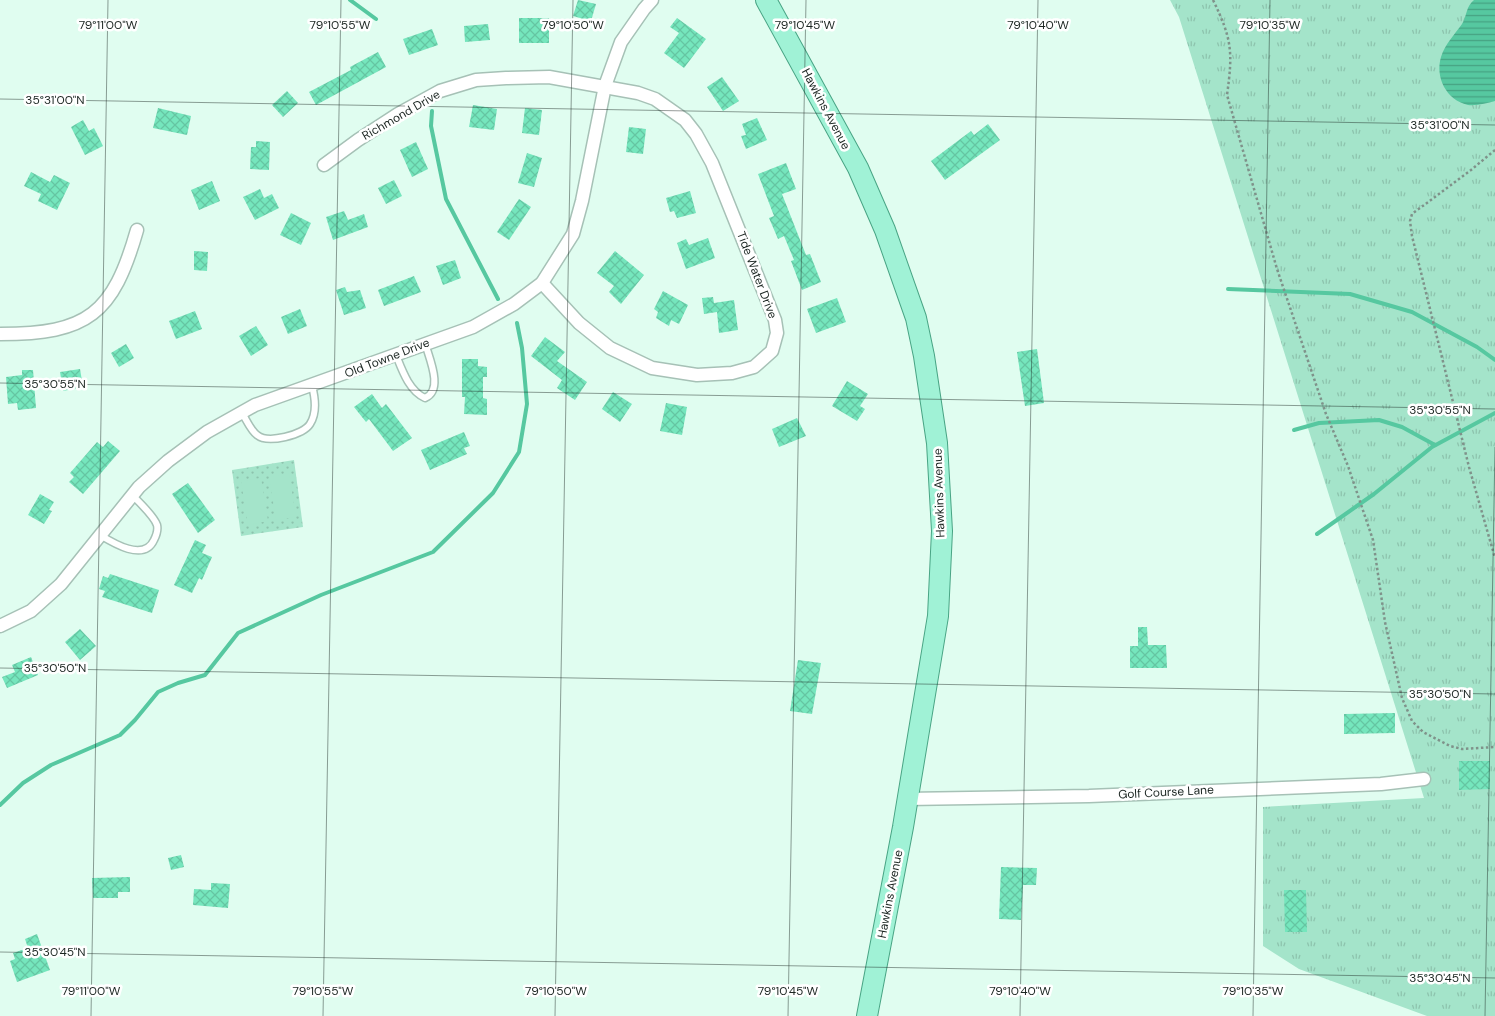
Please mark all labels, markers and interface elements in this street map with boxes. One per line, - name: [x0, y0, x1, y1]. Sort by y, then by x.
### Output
- text: 79°11'00"W: [79, 17, 138, 33]
- text: 79°10'55"W: [310, 17, 371, 33]
- text: 79°10'50"W: [542, 17, 604, 33]
- text: 79°10'45"W: [775, 17, 836, 33]
- text: 79°10'40"W: [1007, 17, 1069, 33]
- text: 79°10'35"W: [1240, 17, 1301, 33]
- street label: Hawkins Avenue: [798, 66, 854, 152]
- street label: Richmond Drive: [359, 86, 443, 144]
- text: 35°31'00"N: [25, 92, 85, 108]
- text: 35°31'00"N: [1410, 117, 1470, 133]
- street label: Tide Water Drive: [733, 229, 781, 321]
- street label: Old Towne Drive: [342, 334, 432, 382]
- text: 35°30'55"N: [24, 376, 86, 392]
- text: 35°30'55"N: [1409, 402, 1471, 418]
- street label: Hawkins Avenue: [929, 448, 949, 538]
- text: 35°30'50"N: [24, 660, 86, 676]
- text: 35°30'50"N: [1409, 686, 1471, 702]
- street label: Golf Course Lane: [1118, 781, 1214, 802]
- street label: Hawkins Avenue: [874, 848, 906, 939]
- text: 35°30'45"N: [24, 944, 86, 960]
- text: 35°30'45"N: [1409, 970, 1471, 986]
- text: 79°11'00"W: [62, 983, 121, 999]
- text: 79°10'55"W: [293, 983, 354, 999]
- text: 79°10'50"W: [525, 983, 587, 999]
- text: 79°10'45"W: [758, 983, 819, 999]
- text: 79°10'40"W: [989, 983, 1051, 999]
- text: 79°10'35"W: [1223, 983, 1284, 999]

